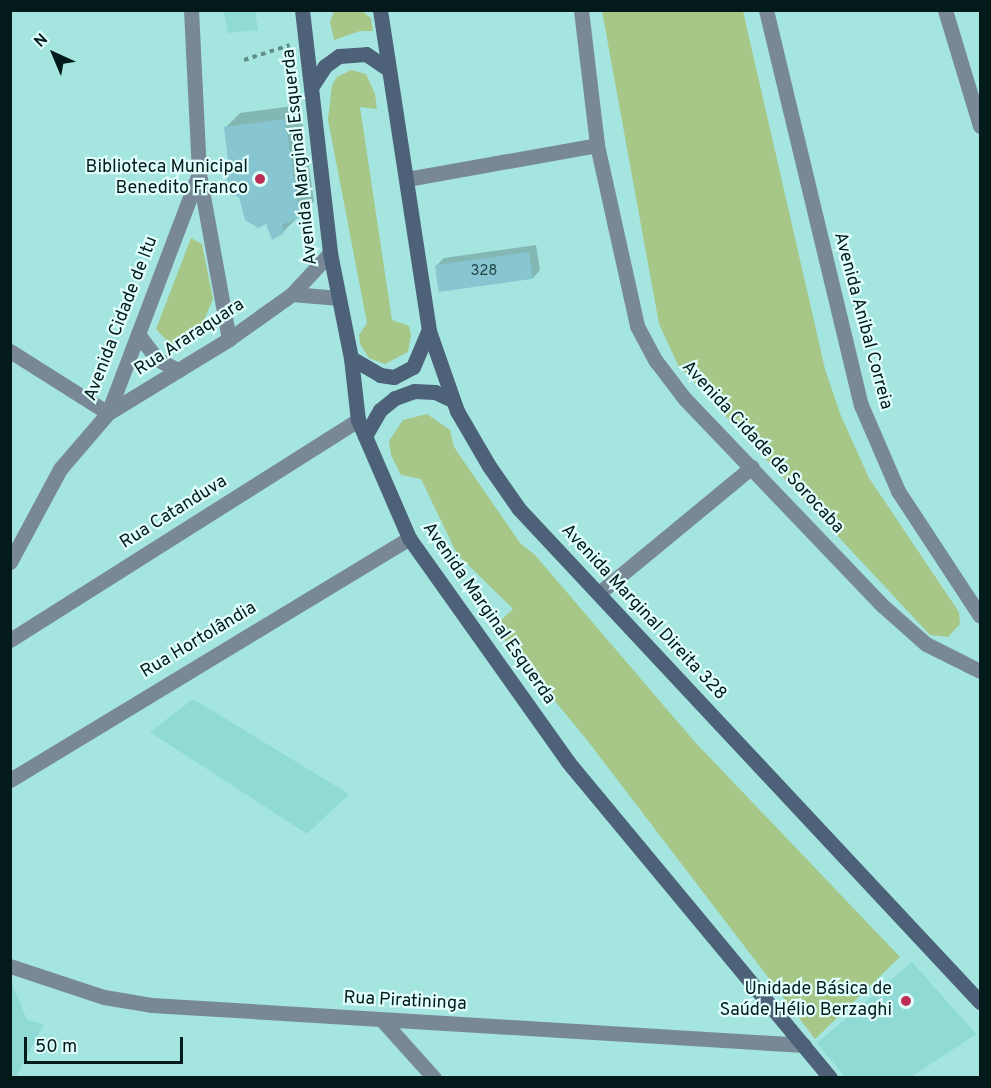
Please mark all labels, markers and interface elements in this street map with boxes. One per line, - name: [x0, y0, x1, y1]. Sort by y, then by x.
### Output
- north arrow: [24, 24, 84, 84]
- text: N: [30, 30, 53, 52]
- street label: Avenida Marginal Esquerda: [279, 48, 323, 266]
- place label: Biblioteca Municipal Benedito Franco: [86, 158, 248, 201]
- marker: Biblioteca Municipal Benedito Franco: [253, 172, 267, 186]
- street label: Avenida Anibal Correia: [828, 230, 896, 412]
- street label: Avenida Cidade de Itu: [81, 234, 163, 404]
- house number: 328: [470, 263, 498, 281]
- street label: Rua Araraquara: [131, 294, 249, 382]
- street label: Avenida Cidade de Sorocaba: [676, 357, 848, 539]
- street label: Rua Catanduva: [117, 472, 231, 554]
- street label: Avenida Marginal Esquerda: [417, 519, 559, 709]
- street label: Avenida Marginal Direita 328: [556, 520, 730, 706]
- street label: Rua Hortolândia: [137, 598, 261, 684]
- place label: Unidade Básica de Saúde Hélio Berzaghi: [719, 980, 892, 1022]
- street label: Rua Piratininga: [343, 988, 467, 1016]
- marker: Unidade Básica de Saúde Hélio Berzaghi: [897, 992, 915, 1010]
- scale bar: [27, 1025, 186, 1063]
- text: 50 m: [35, 1036, 77, 1059]

